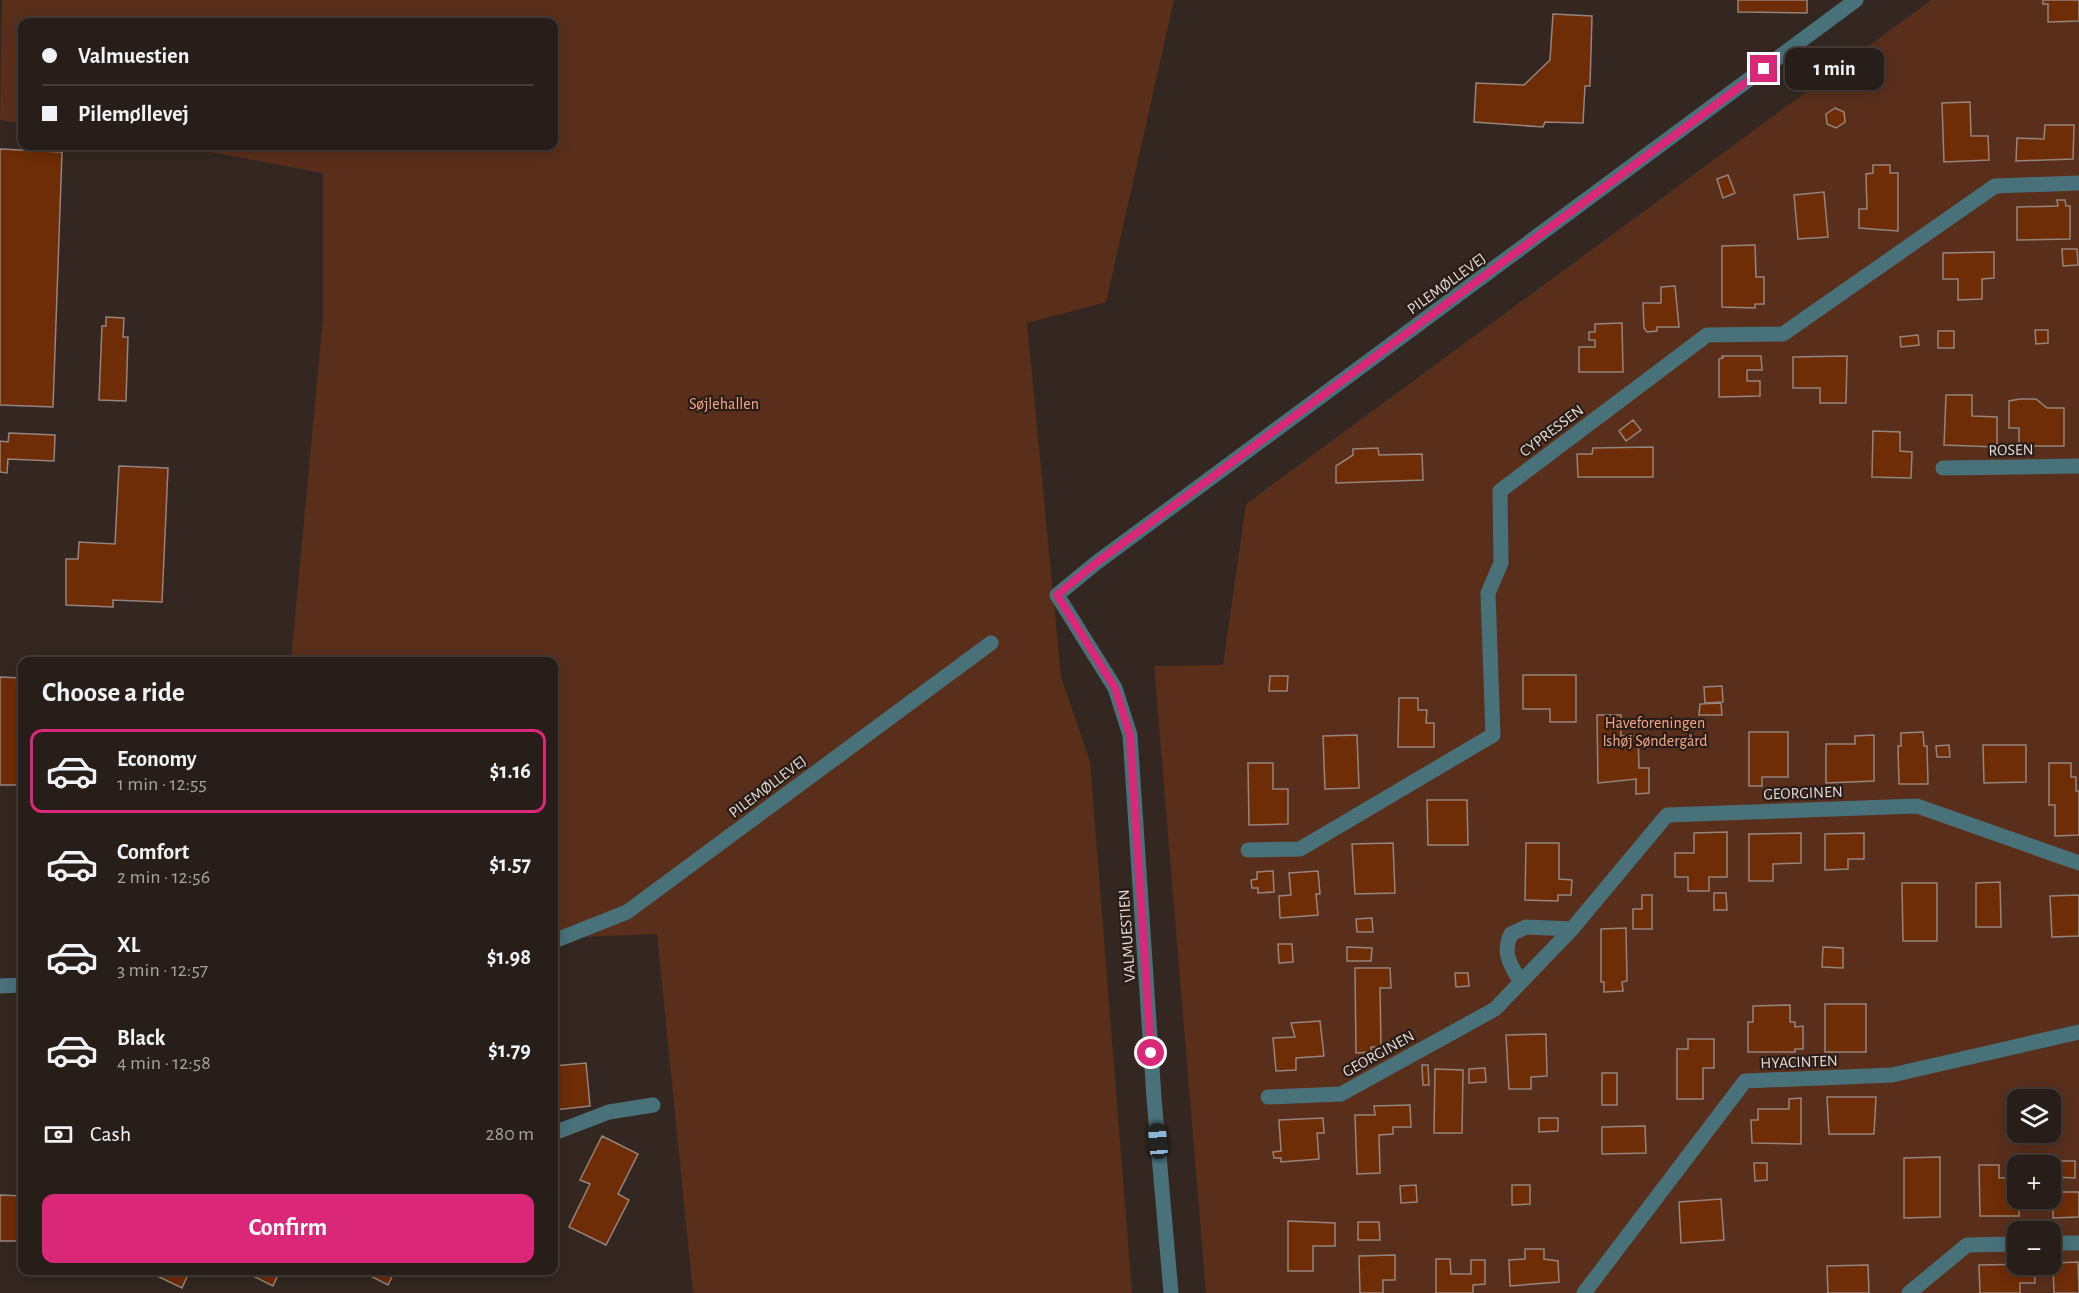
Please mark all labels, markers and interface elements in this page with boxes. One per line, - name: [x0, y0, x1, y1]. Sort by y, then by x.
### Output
- text: Valmuestien: [78, 45, 189, 67]
- callout: 1 min: [1785, 48, 1884, 90]
- route end: [1750, 55, 1777, 82]
- text: 1 min: [1813, 59, 1856, 79]
- text: Pilemøllevej: [78, 103, 189, 125]
- street label: PILEMØLLEVEJ: [1404, 250, 1489, 317]
- park label: Søjlehallen: [689, 396, 759, 413]
- street label: CYPRESSEN: [1517, 402, 1587, 460]
- street label: ROSEN: [1988, 442, 2034, 458]
- text: Choose a ride: [42, 679, 185, 706]
- park label: Haveforeningen Ishøj Søndergård: [1602, 715, 1708, 750]
- icon: car: [45, 744, 99, 798]
- text: Economy: [117, 748, 197, 770]
- street label: PILEMØLLEVEJ: [726, 753, 809, 821]
- text: $1.16: [490, 760, 531, 782]
- text: 1 min · 12:55: [117, 774, 207, 794]
- street label: GEORGINEN: [1763, 784, 1843, 802]
- icon: car: [45, 837, 99, 891]
- text: Comfort: [117, 841, 189, 863]
- text: $1.57: [489, 853, 531, 875]
- text: 2 min · 12:56: [117, 867, 210, 887]
- street label: VALMUESTIEN: [1116, 889, 1138, 983]
- icon: car: [45, 930, 99, 984]
- text: XL: [117, 934, 140, 956]
- text: $1.98: [487, 946, 531, 968]
- text: 3 min · 12:57: [117, 960, 208, 980]
- icon: car: [45, 1023, 99, 1077]
- text: Black: [117, 1027, 165, 1049]
- street label: GEORGINEN: [1340, 1028, 1417, 1080]
- text: $1.79: [488, 1039, 531, 1061]
- route start: [1137, 1039, 1164, 1066]
- text: 4 min · 12:58: [117, 1053, 211, 1073]
- street label: HYACINTEN: [1760, 1053, 1838, 1071]
- map controls: [2007, 1089, 2061, 1275]
- button: layers: [2007, 1089, 2061, 1143]
- icon: cash: [42, 1118, 75, 1151]
- car: [1147, 1122, 1169, 1160]
- text: Cash: [90, 1123, 131, 1145]
- text: 280 m: [486, 1124, 534, 1144]
- button: +: [2007, 1155, 2061, 1209]
- button: Confirm: [42, 1194, 534, 1263]
- button: −: [2007, 1221, 2061, 1275]

